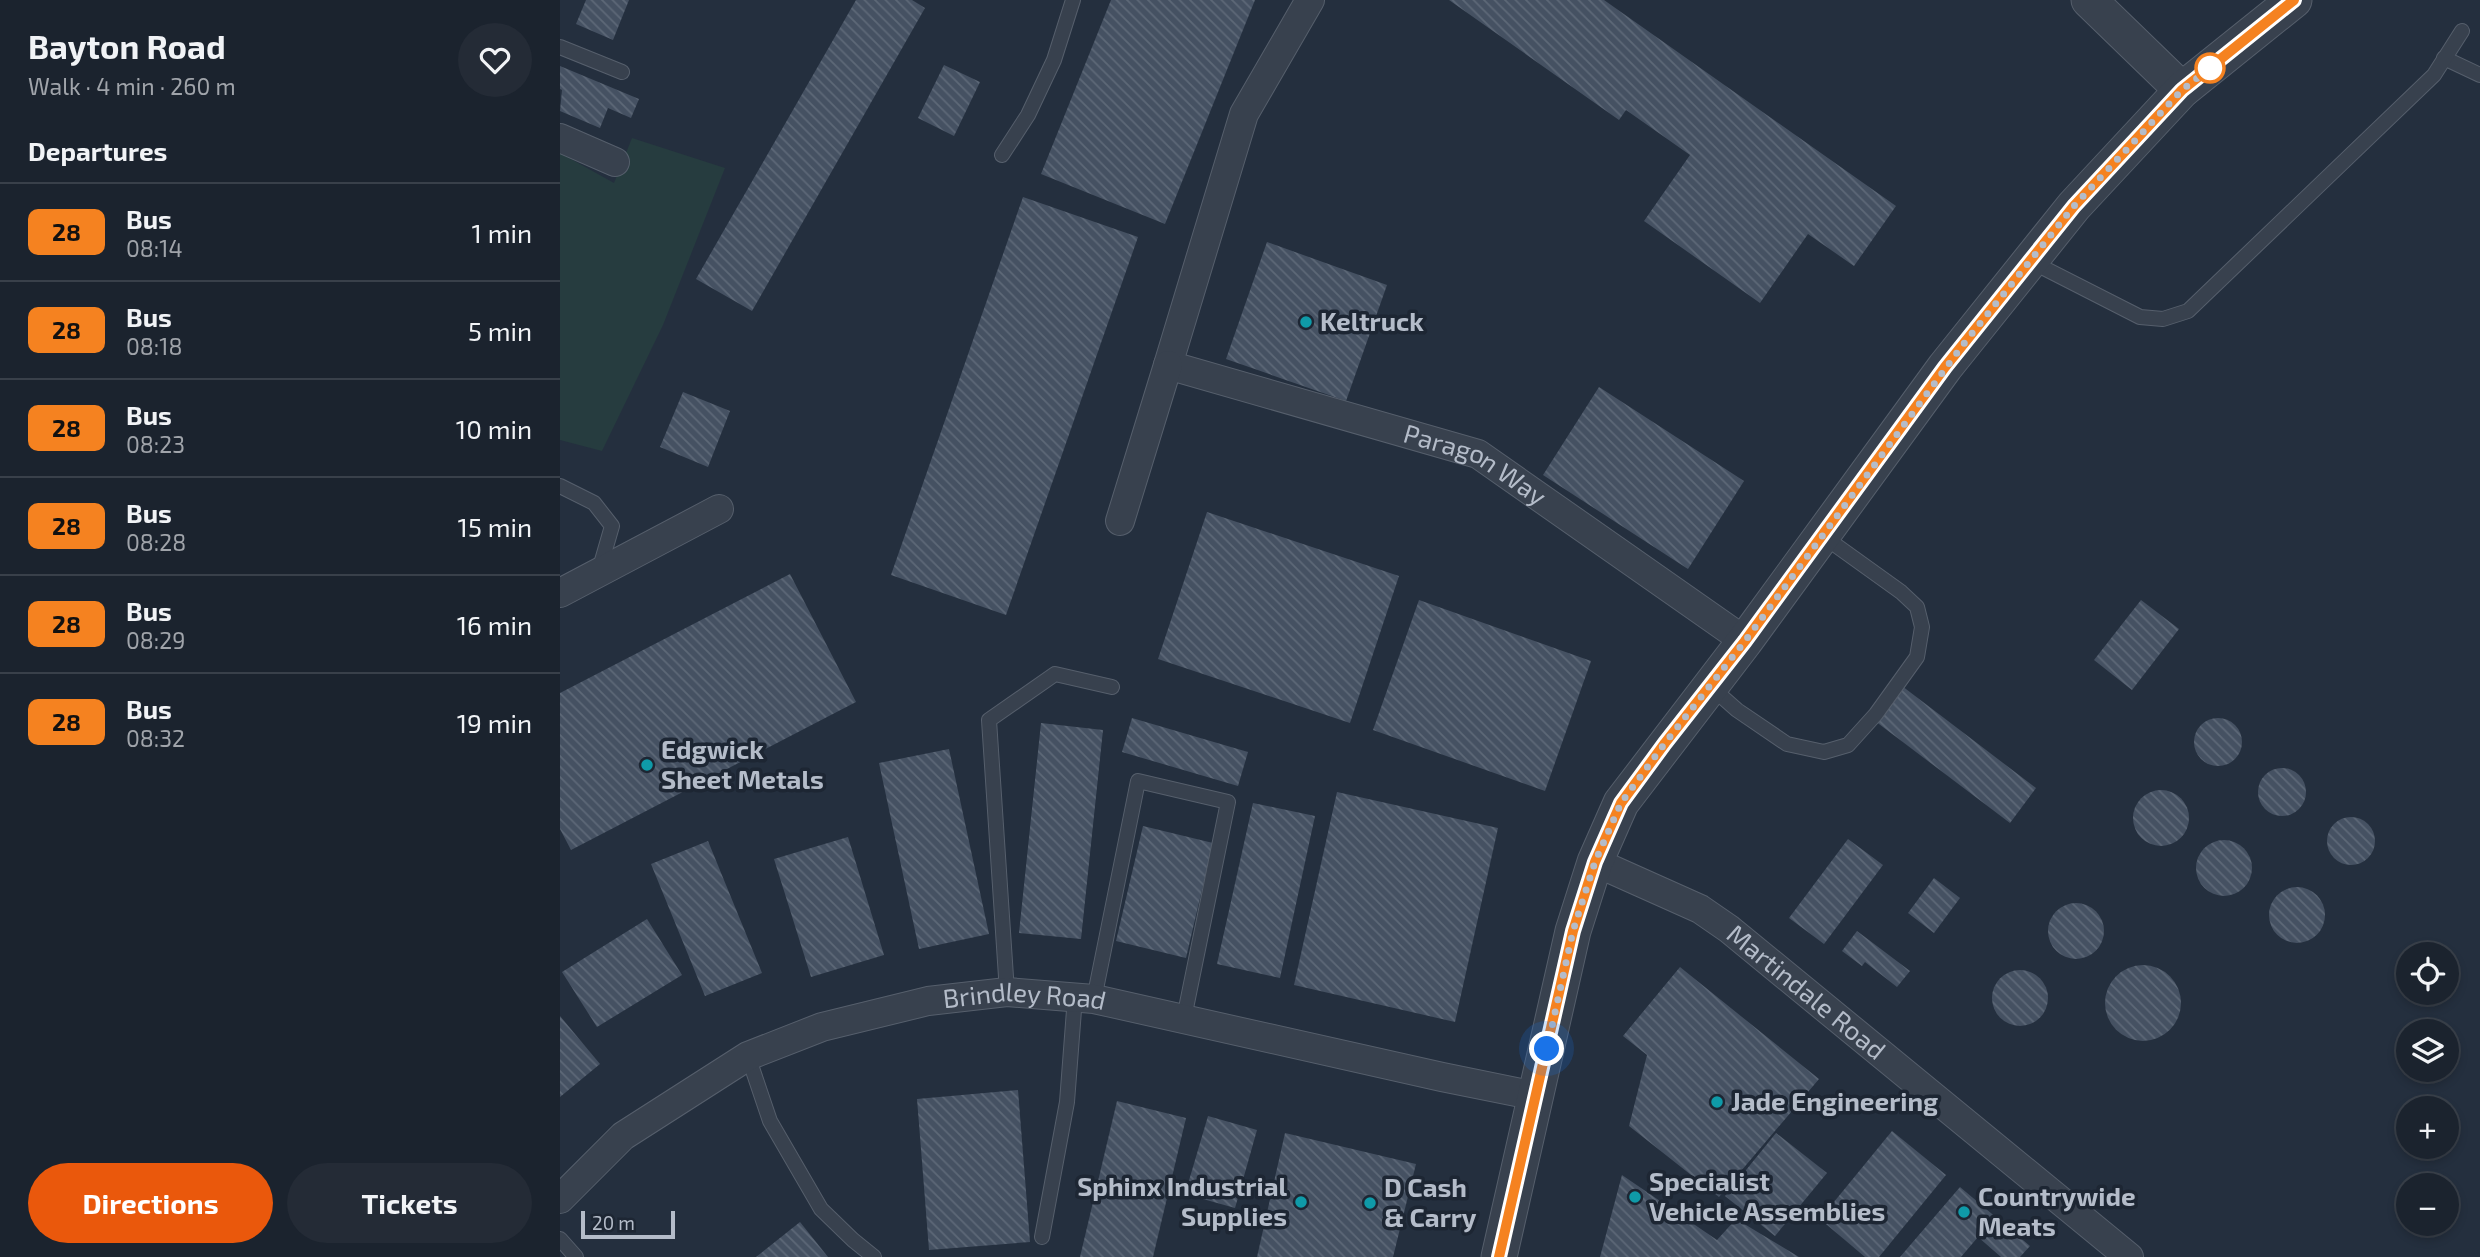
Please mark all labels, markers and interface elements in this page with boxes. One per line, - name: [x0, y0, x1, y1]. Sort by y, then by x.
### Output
- button: heart: [458, 23, 532, 97]
- text: Bayton Road: [28, 26, 226, 66]
- unlabelled marker: [2195, 53, 2225, 83]
- text: Walk · 4 min · 260 m: [28, 72, 236, 100]
- text: Departures: [28, 135, 167, 166]
- text: Bus: [126, 203, 172, 234]
- text: 28: [52, 217, 81, 246]
- text: 1 min: [472, 217, 532, 248]
- text: 08:14: [126, 234, 183, 262]
- text: Bus: [126, 301, 172, 332]
- place label: Keltruck: [1320, 305, 1424, 336]
- marker: Keltruck: [1298, 314, 1314, 330]
- text: 28: [52, 315, 81, 344]
- text: 5 min: [468, 315, 532, 346]
- text: 08:18: [126, 332, 182, 360]
- text: Bus: [126, 399, 172, 430]
- text: 28: [52, 413, 81, 442]
- text: 10 min: [456, 413, 532, 444]
- street label: Paragon Way: [1400, 416, 1553, 511]
- text: 08:23: [126, 430, 185, 458]
- text: Bus: [126, 497, 172, 528]
- text: 28: [52, 511, 81, 540]
- text: 15 min: [458, 511, 532, 542]
- text: 08:28: [126, 528, 186, 556]
- text: Bus: [126, 595, 172, 626]
- text: 28: [52, 609, 81, 638]
- text: 16 min: [457, 609, 532, 640]
- text: 08:29: [126, 626, 185, 654]
- text: Bus: [126, 693, 172, 724]
- text: 28: [52, 707, 81, 736]
- text: 19 min: [457, 707, 532, 738]
- text: 08:32: [126, 724, 185, 752]
- place label: Edgwick Sheet Metals: [661, 733, 824, 794]
- marker: Edgwick Sheet Metals: [639, 757, 655, 773]
- street label: Martindale Road: [1722, 917, 1893, 1065]
- map controls: [2396, 942, 2459, 1236]
- button: locate: [2396, 942, 2459, 1005]
- street label: Brindley Road: [941, 975, 1109, 1015]
- button: layers: [2396, 1019, 2459, 1082]
- your location: [1529, 1031, 1564, 1066]
- place label: Jade Engineering: [1731, 1085, 1938, 1116]
- marker: Jade Engineering: [1709, 1094, 1725, 1110]
- button: +: [2396, 1096, 2459, 1159]
- button: Directions: [28, 1163, 273, 1243]
- button: Tickets: [287, 1163, 532, 1243]
- place label: Specialist Vehicle Assemblies: [1649, 1165, 1885, 1226]
- place label: Sphinx Industrial Supplies: [1077, 1170, 1287, 1231]
- place label: D Cash & Carry: [1384, 1171, 1477, 1233]
- button: −: [2396, 1173, 2459, 1236]
- place label: Countrywide Meats: [1978, 1180, 2136, 1241]
- marker: Specialist Vehicle Assemblies: [1627, 1189, 1643, 1205]
- marker: Sphinx Industrial Supplies: [1293, 1194, 1309, 1210]
- marker: D Cash & Carry: [1362, 1195, 1378, 1211]
- marker: Countrywide Meats: [1956, 1204, 1972, 1220]
- scale bar: [581, 1208, 676, 1240]
- text: 20 m: [592, 1211, 635, 1234]

